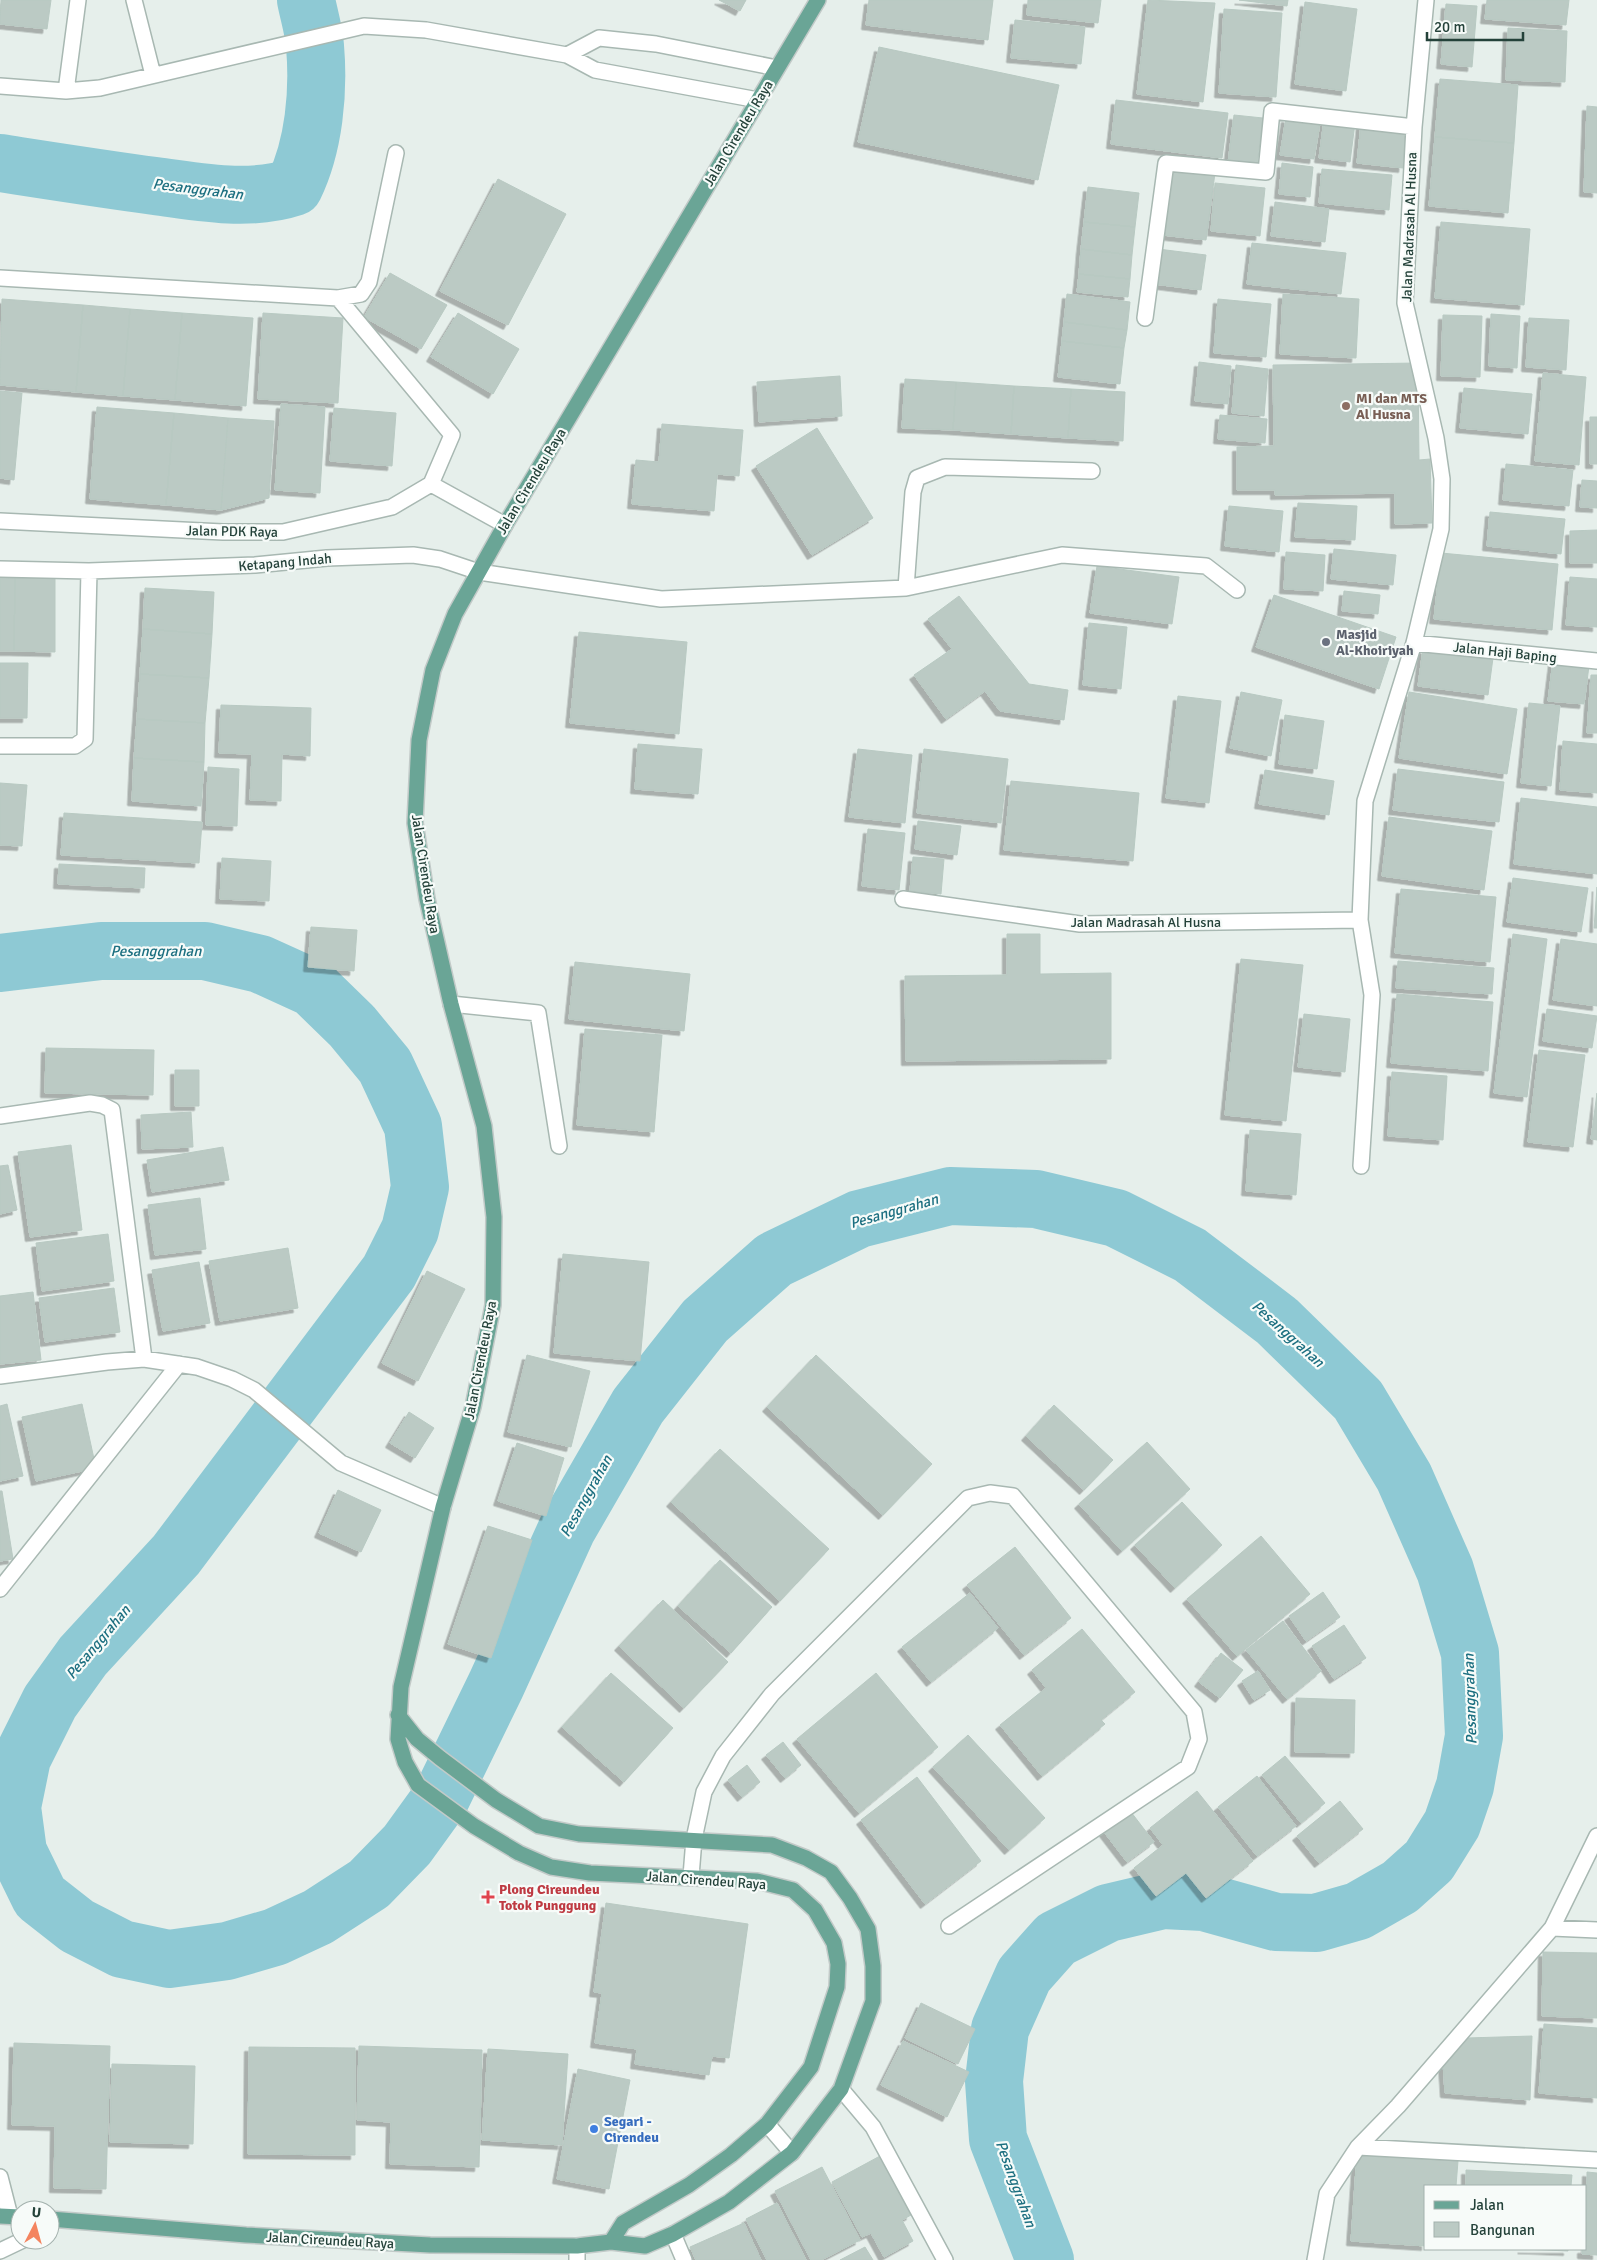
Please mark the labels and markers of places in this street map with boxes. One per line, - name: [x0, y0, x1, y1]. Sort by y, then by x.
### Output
- place label: MI dan MTS Al Husna: [1356, 390, 1427, 423]
- marker: MI dan MTS Al Husna: [1340, 400, 1352, 412]
- place label: Masjid Al-Khoiriyah: [1336, 626, 1414, 659]
- marker: Masjid Al-Khoiriyah: [1320, 636, 1332, 648]
- place label: Plong Cireundeu Totok Punggung: [499, 1881, 600, 1914]
- marker: Plong Cireundeu Totok Punggung: [481, 1890, 495, 1904]
- place label: Segari - Cirendeu: [604, 2113, 659, 2146]
- marker: Segari - Cirendeu: [588, 2123, 600, 2135]

